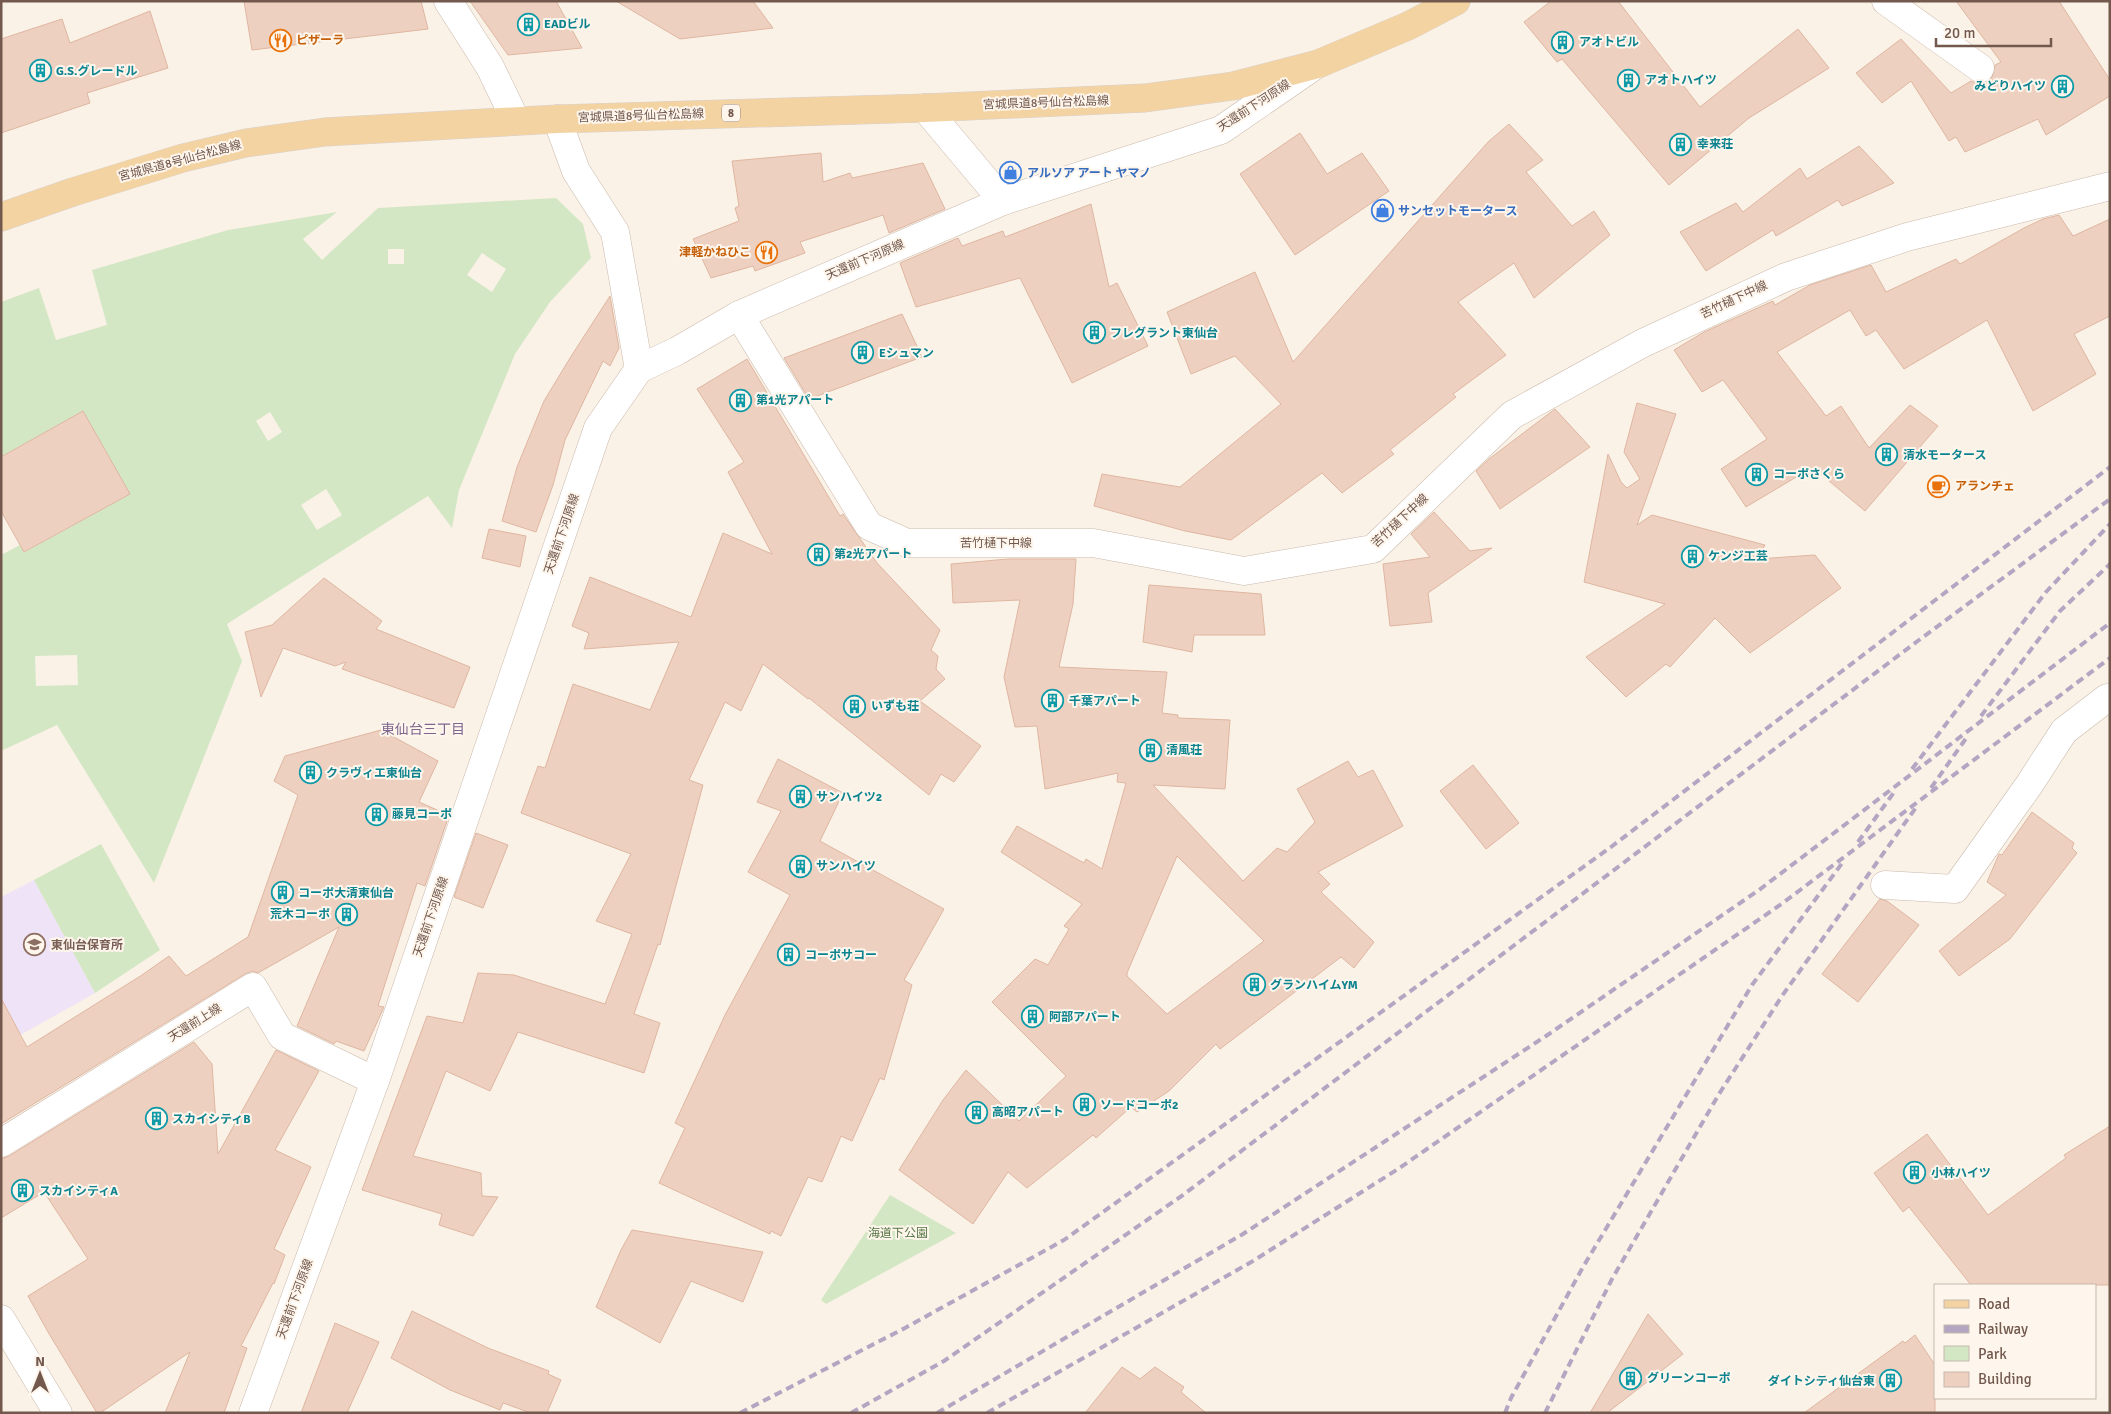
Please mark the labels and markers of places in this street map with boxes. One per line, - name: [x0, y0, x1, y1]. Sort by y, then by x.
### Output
- building icon: EADビル: [516, 12, 540, 36]
- place label: EADビル: [544, 17, 591, 32]
- restaurant icon: ピザーラ: [268, 28, 292, 52]
- building icon: アオトビル: [1551, 30, 1575, 54]
- place label: ピザーラ: [296, 33, 344, 48]
- place label: アオトビル: [1579, 35, 1639, 50]
- building icon: G.S.グレードル: [28, 59, 52, 83]
- place label: G.S.グレードル: [56, 64, 137, 79]
- building icon: アオトハイツ: [1617, 68, 1641, 92]
- place label: アオトハイツ: [1645, 73, 1717, 88]
- building icon: みどりハイツ: [2050, 74, 2074, 98]
- place label: みどりハイツ: [1974, 79, 2046, 94]
- building icon: 幸来荘: [1669, 132, 1693, 156]
- place label: 幸来荘: [1697, 137, 1733, 152]
- shop icon: アルソア アート ヤマノ: [999, 161, 1023, 185]
- place label: アルソア アート ヤマノ: [1027, 166, 1151, 181]
- shop icon: サンセットモータース: [1370, 199, 1394, 223]
- place label: サンセットモータース: [1398, 204, 1517, 219]
- restaurant icon: 津軽かねひこ: [755, 240, 779, 264]
- place label: 津軽かねひこ: [679, 245, 751, 260]
- building icon: フレグラント東仙台: [1082, 321, 1106, 345]
- place label: フレグラント東仙台: [1110, 326, 1218, 341]
- building icon: Eシュマン: [851, 341, 875, 365]
- place label: Eシュマン: [879, 346, 934, 361]
- building icon: 第1光アパート: [728, 388, 752, 412]
- place label: 第1光アパート: [756, 393, 834, 408]
- building icon: 清水モータース: [1875, 443, 1899, 467]
- place label: 清水モータース: [1903, 448, 1986, 463]
- building icon: コーポさくら: [1745, 462, 1769, 486]
- place label: コーポさくら: [1773, 467, 1845, 482]
- cafe icon: アランチェ: [1927, 474, 1951, 498]
- place label: アランチェ: [1955, 479, 2015, 494]
- building icon: 第2光アパート: [806, 542, 830, 566]
- building icon: ケンジ工芸: [1680, 544, 1704, 568]
- place label: 第2光アパート: [834, 547, 912, 562]
- place label: ケンジ工芸: [1708, 549, 1768, 564]
- building icon: 千葉アパート: [1041, 689, 1065, 713]
- building icon: いずも荘: [843, 694, 867, 718]
- place label: 千葉アパート: [1069, 694, 1141, 709]
- place label: いずも荘: [871, 699, 919, 714]
- building icon: 清風荘: [1138, 738, 1162, 762]
- place label: 清風荘: [1166, 743, 1202, 758]
- building icon: クラヴィエ東仙台: [298, 761, 322, 785]
- place label: クラヴィエ東仙台: [326, 766, 422, 781]
- building icon: サンハイツ2: [788, 785, 812, 809]
- place label: サンハイツ2: [816, 790, 882, 805]
- building icon: 藤見コーポ: [364, 802, 388, 826]
- place label: 藤見コーポ: [392, 807, 452, 822]
- building icon: サンハイツ: [788, 854, 812, 878]
- place label: サンハイツ: [816, 859, 876, 874]
- building icon: コーポ大清東仙台: [270, 881, 294, 905]
- place label: コーポ大清東仙台: [298, 886, 394, 901]
- building icon: 荒木コーポ: [334, 902, 358, 926]
- place label: 荒木コーポ: [270, 907, 330, 922]
- school or university icon: 東仙台保育所: [23, 933, 47, 957]
- place label: 東仙台保育所: [51, 938, 123, 953]
- building icon: コーポサコー: [777, 943, 801, 967]
- place label: コーポサコー: [805, 948, 877, 963]
- building icon: グランハイムYM: [1242, 973, 1266, 997]
- place label: グランハイムYM: [1270, 978, 1358, 993]
- building icon: 阿部アパート: [1021, 1005, 1045, 1029]
- place label: 阿部アパート: [1049, 1010, 1121, 1025]
- building icon: ソードコーポ2: [1072, 1093, 1096, 1117]
- place label: ソードコーポ2: [1100, 1098, 1178, 1113]
- building icon: 高昭アパート: [964, 1100, 988, 1124]
- place label: 高昭アパート: [992, 1105, 1064, 1120]
- building icon: スカイシティB: [144, 1107, 168, 1131]
- place label: スカイシティB: [172, 1112, 251, 1127]
- building icon: 小林ハイツ: [1903, 1161, 1927, 1185]
- place label: 小林ハイツ: [1931, 1166, 1991, 1181]
- building icon: スカイシティA: [11, 1179, 35, 1203]
- place label: スカイシティA: [39, 1184, 118, 1199]
- building icon: グリーンコーポ: [1619, 1366, 1643, 1390]
- building icon: ダイトシティ仙台東: [1879, 1369, 1903, 1393]
- place label: グリーンコーポ: [1647, 1371, 1730, 1386]
- place label: ダイトシティ仙台東: [1768, 1374, 1875, 1389]

